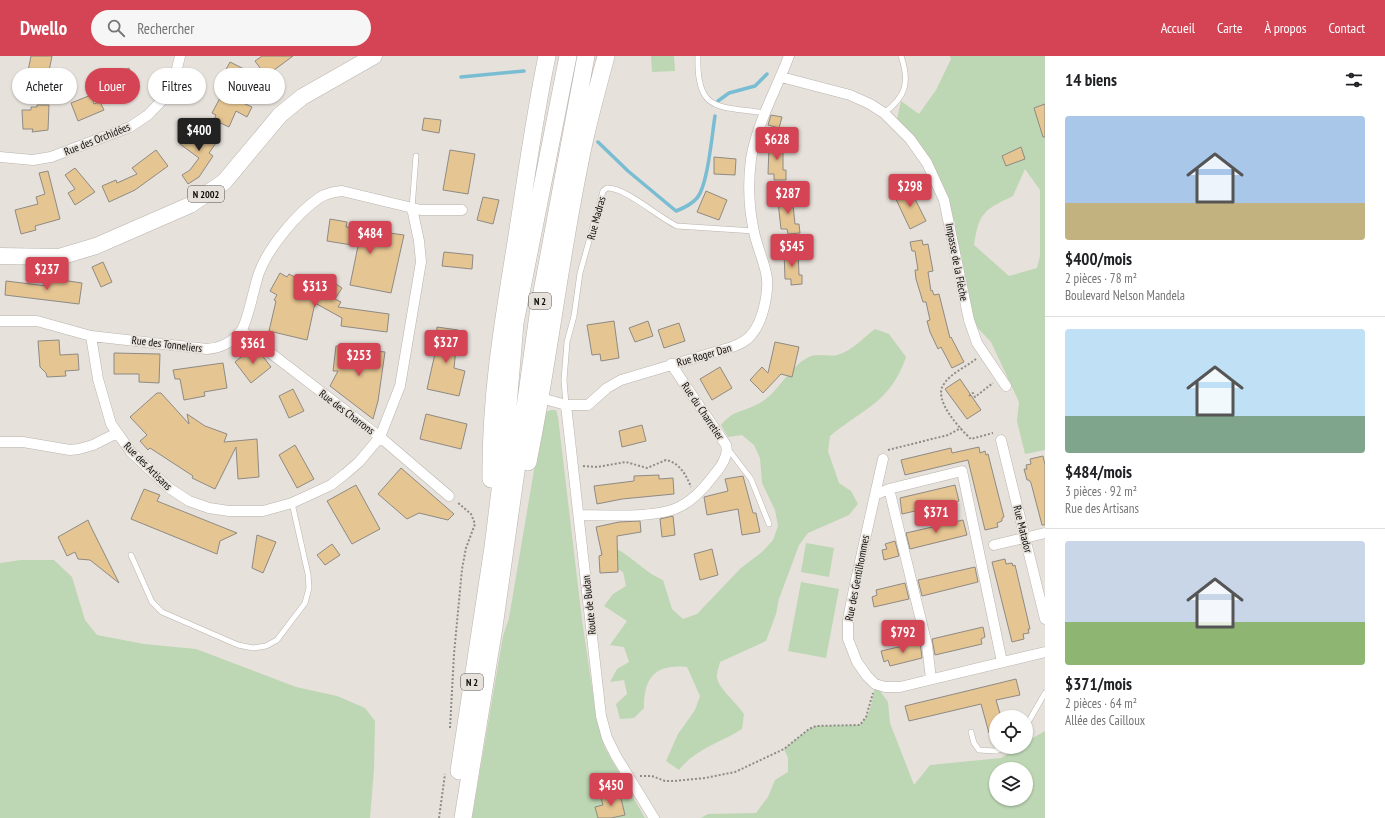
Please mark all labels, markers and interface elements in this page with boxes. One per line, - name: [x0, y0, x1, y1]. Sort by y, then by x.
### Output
- search box: [91, 10, 371, 46]
- text: Dwello: [20, 16, 67, 40]
- icon: search: [105, 17, 127, 39]
- text: Rechercher: [137, 19, 194, 38]
- text: Accueil: [1161, 19, 1195, 37]
- text: Carte: [1217, 19, 1243, 37]
- text: À propos: [1265, 19, 1307, 37]
- text: Contact: [1329, 19, 1365, 37]
- chip: Acheter: [12, 68, 77, 104]
- chip: Louer: [85, 68, 140, 104]
- chip: Filtres: [148, 68, 206, 104]
- chip: Nouveau: [214, 68, 285, 104]
- text: 14 biens: [1065, 69, 1117, 91]
- icon: filters: [1343, 69, 1365, 91]
- pin: $400: [175, 118, 223, 152]
- street label: Rue des Orchidées: [62, 119, 132, 159]
- text: $400: [187, 122, 211, 139]
- pin: $628: [753, 127, 801, 161]
- text: $628: [765, 131, 789, 148]
- icon: home: [1179, 142, 1251, 214]
- pin: $298: [886, 174, 934, 208]
- text: $298: [898, 178, 922, 195]
- pin: $287: [764, 181, 812, 215]
- text: $287: [776, 185, 800, 202]
- road number: N 2002: [188, 186, 224, 202]
- street label: Rue Madras: [584, 195, 609, 241]
- pin: $484: [346, 221, 394, 255]
- street label: Impasse de la Flèche: [943, 222, 971, 303]
- text: $484: [358, 225, 382, 242]
- pin: $545: [768, 234, 816, 268]
- text: $545: [780, 238, 804, 255]
- text: $400/mois: [1065, 248, 1132, 270]
- pin: $237: [23, 257, 71, 291]
- text: $237: [35, 261, 59, 278]
- text: 2 pièces · 78 m²: [1065, 270, 1137, 287]
- pin: $313: [291, 274, 339, 308]
- text: $313: [303, 278, 327, 295]
- text: Boulevard Nelson Mandela: [1065, 287, 1185, 304]
- road number: N 2: [529, 293, 551, 309]
- pin: $327: [422, 330, 470, 364]
- pin: $361: [229, 331, 277, 365]
- street label: Rue des Tonneliers: [131, 333, 203, 355]
- text: $327: [434, 334, 458, 351]
- text: $361: [241, 335, 265, 352]
- street label: Rue Roger Dan: [675, 340, 733, 369]
- pin: $253: [335, 343, 383, 377]
- text: $253: [347, 347, 371, 364]
- icon: home: [1179, 355, 1251, 427]
- street label: Rue du Charretier: [679, 379, 727, 443]
- street label: Rue des Charrons: [316, 387, 378, 438]
- street label: Rue des Artisans: [121, 439, 175, 493]
- text: $484/mois: [1065, 461, 1132, 483]
- text: 3 pièces · 92 m²: [1065, 483, 1137, 500]
- pin: $371: [912, 500, 960, 534]
- text: Rue des Artisans: [1065, 500, 1139, 517]
- text: $371: [924, 504, 948, 521]
- street label: Rue Matador: [1010, 504, 1036, 554]
- street label: Rue des Gentilhommes: [842, 534, 872, 622]
- icon: home: [1179, 567, 1251, 639]
- street label: Route de Budan: [579, 574, 599, 635]
- pin: $792: [879, 620, 927, 654]
- text: $792: [891, 624, 915, 641]
- text: $371/mois: [1065, 673, 1132, 695]
- road number: N 2: [461, 674, 483, 690]
- text: 2 pièces · 64 m²: [1065, 695, 1137, 712]
- map controls: [989, 710, 1033, 806]
- button: locate: [989, 710, 1033, 754]
- text: Allée des Cailloux: [1065, 712, 1145, 729]
- button: layers: [989, 762, 1033, 806]
- pin: $450: [587, 773, 635, 807]
- text: $450: [599, 777, 623, 794]

